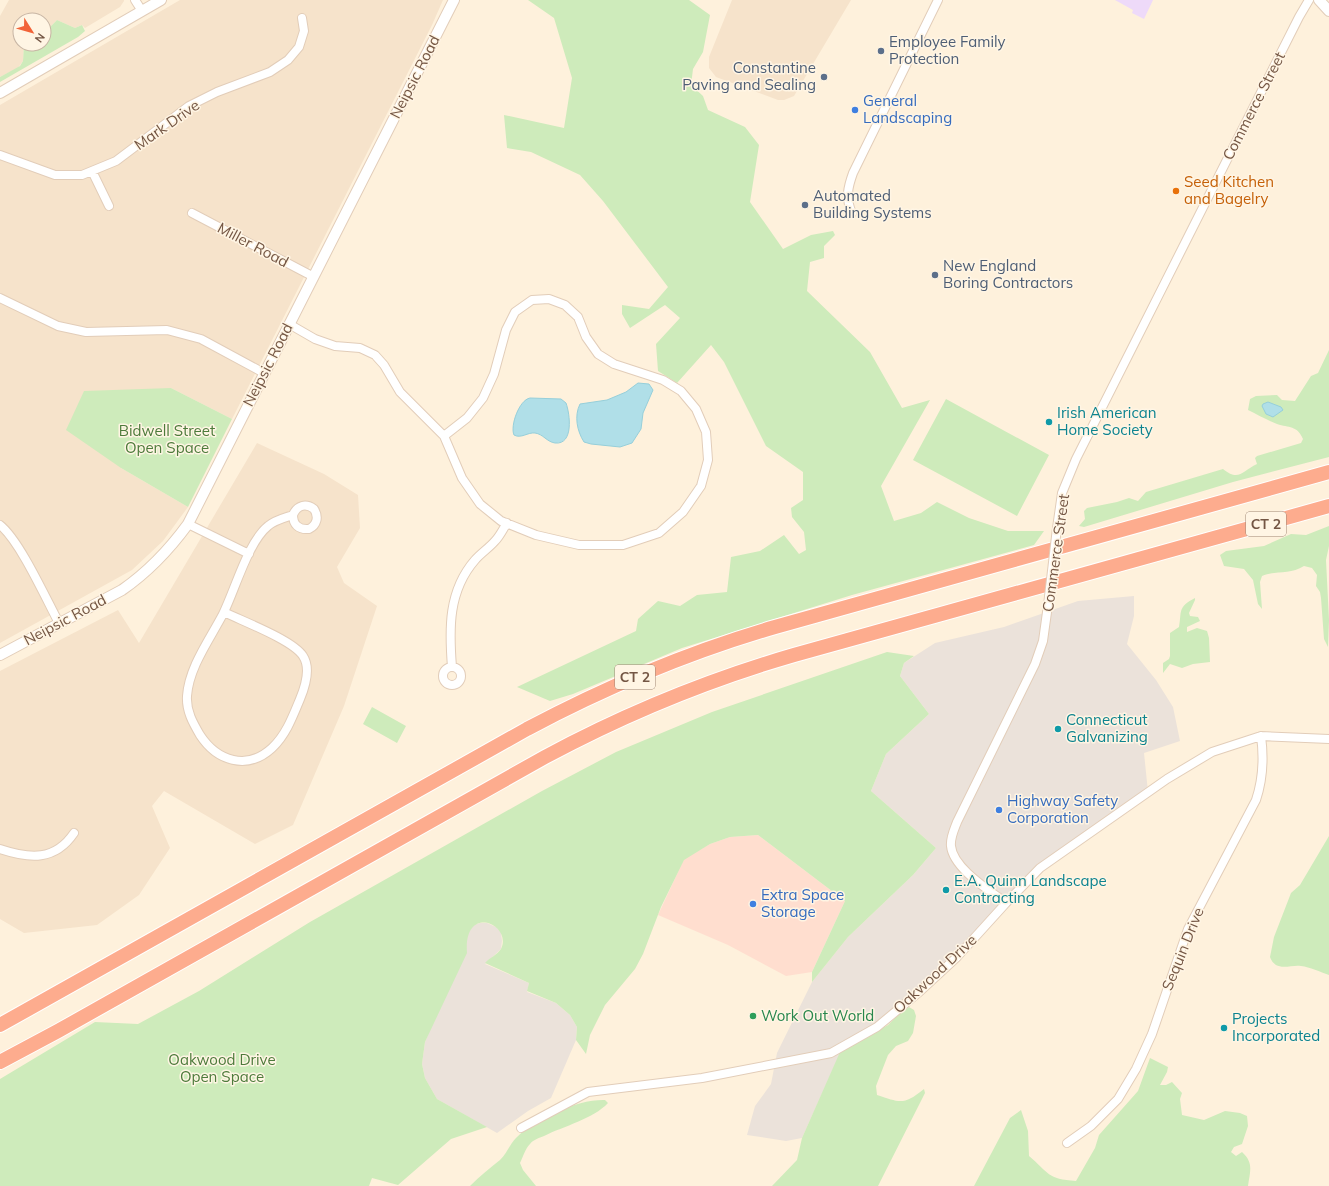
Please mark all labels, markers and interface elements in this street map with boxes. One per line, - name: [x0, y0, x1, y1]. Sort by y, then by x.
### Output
- north arrow: [12, 12, 52, 52]
- text: N: [32, 30, 48, 46]
- street label: Neipsic Road: [385, 32, 444, 122]
- place label: Employee Family Protection: [889, 32, 1006, 68]
- marker: Employee Family Protection: [876, 46, 886, 56]
- street label: Commerce Street: [1218, 48, 1289, 163]
- place label: Constantine Paving and Sealing: [682, 58, 816, 94]
- marker: Constantine Paving and Sealing: [819, 72, 829, 82]
- place label: General Landscaping: [863, 91, 952, 127]
- street label: Mark Drive: [130, 95, 203, 154]
- marker: General Landscaping: [850, 105, 860, 115]
- place label: Seed Kitchen and Bagelry: [1184, 172, 1274, 208]
- place label: Automated Building Systems: [813, 186, 932, 222]
- marker: Seed Kitchen and Bagelry: [1171, 186, 1181, 196]
- marker: Automated Building Systems: [800, 200, 810, 210]
- street label: Miller Road: [214, 218, 292, 271]
- place label: New England Boring Contractors: [943, 256, 1073, 292]
- marker: New England Boring Contractors: [930, 270, 940, 280]
- street label: Neipsic Road: [238, 320, 297, 410]
- place label: Irish American Home Society: [1057, 403, 1157, 439]
- marker: Irish American Home Society: [1044, 417, 1054, 427]
- park label: Bidwell Street Open Space: [119, 421, 215, 457]
- street label: Commerce Street: [1038, 493, 1073, 613]
- road number: CT 2: [1246, 512, 1286, 536]
- street label: Neipsic Road: [20, 590, 109, 649]
- road number: CT 2: [615, 665, 655, 689]
- place label: Connecticut Galvanizing: [1066, 710, 1148, 746]
- marker: Connecticut Galvanizing: [1053, 724, 1063, 734]
- place label: Highway Safety Corporation: [1007, 791, 1118, 827]
- marker: Highway Safety Corporation: [994, 805, 1004, 815]
- place label: E.A. Quinn Landscape Contracting: [954, 871, 1107, 907]
- place label: Extra Space Storage: [761, 885, 844, 921]
- marker: E.A. Quinn Landscape Contracting: [941, 885, 951, 895]
- marker: Extra Space Storage: [748, 899, 758, 909]
- street label: Sequin Drive: [1157, 905, 1208, 993]
- street label: Oakwood Drive: [889, 930, 980, 1017]
- place label: Work Out World: [761, 1006, 874, 1025]
- place label: Projects Incorporated: [1232, 1009, 1320, 1045]
- marker: Work Out World: [748, 1011, 758, 1021]
- marker: Projects Incorporated: [1219, 1023, 1229, 1033]
- park label: Oakwood Drive Open Space: [168, 1050, 276, 1086]

